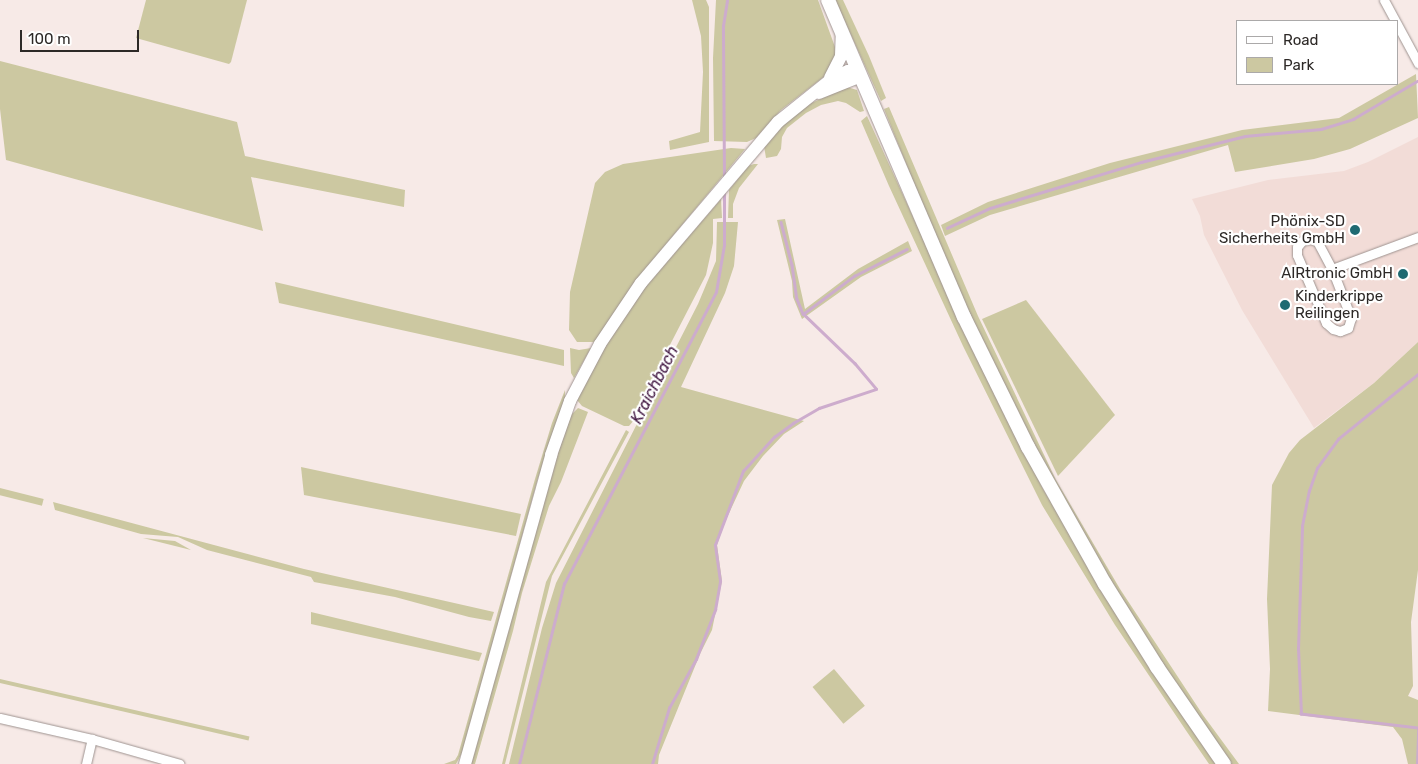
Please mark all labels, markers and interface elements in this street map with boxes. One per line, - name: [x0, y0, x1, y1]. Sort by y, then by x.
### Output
- scale bar: [22, 20, 141, 52]
- legend: [1236, 20, 1398, 85]
- text: 100 m: [28, 30, 70, 48]
- text: Road: [1283, 31, 1319, 49]
- text: Park: [1283, 56, 1314, 74]
- place label: Phönix-SD Sicherheits GmbH: [1219, 212, 1345, 247]
- marker: Phönix-SD Sicherheits GmbH: [1349, 224, 1361, 236]
- place label: AIRtronic GmbH: [1281, 265, 1393, 283]
- marker: AIRtronic GmbH: [1397, 268, 1409, 280]
- place label: Kinderkrippe Reilingen: [1295, 287, 1383, 322]
- marker: Kinderkrippe Reilingen: [1279, 299, 1291, 311]
- water label: Kraichbach: [627, 343, 683, 427]

